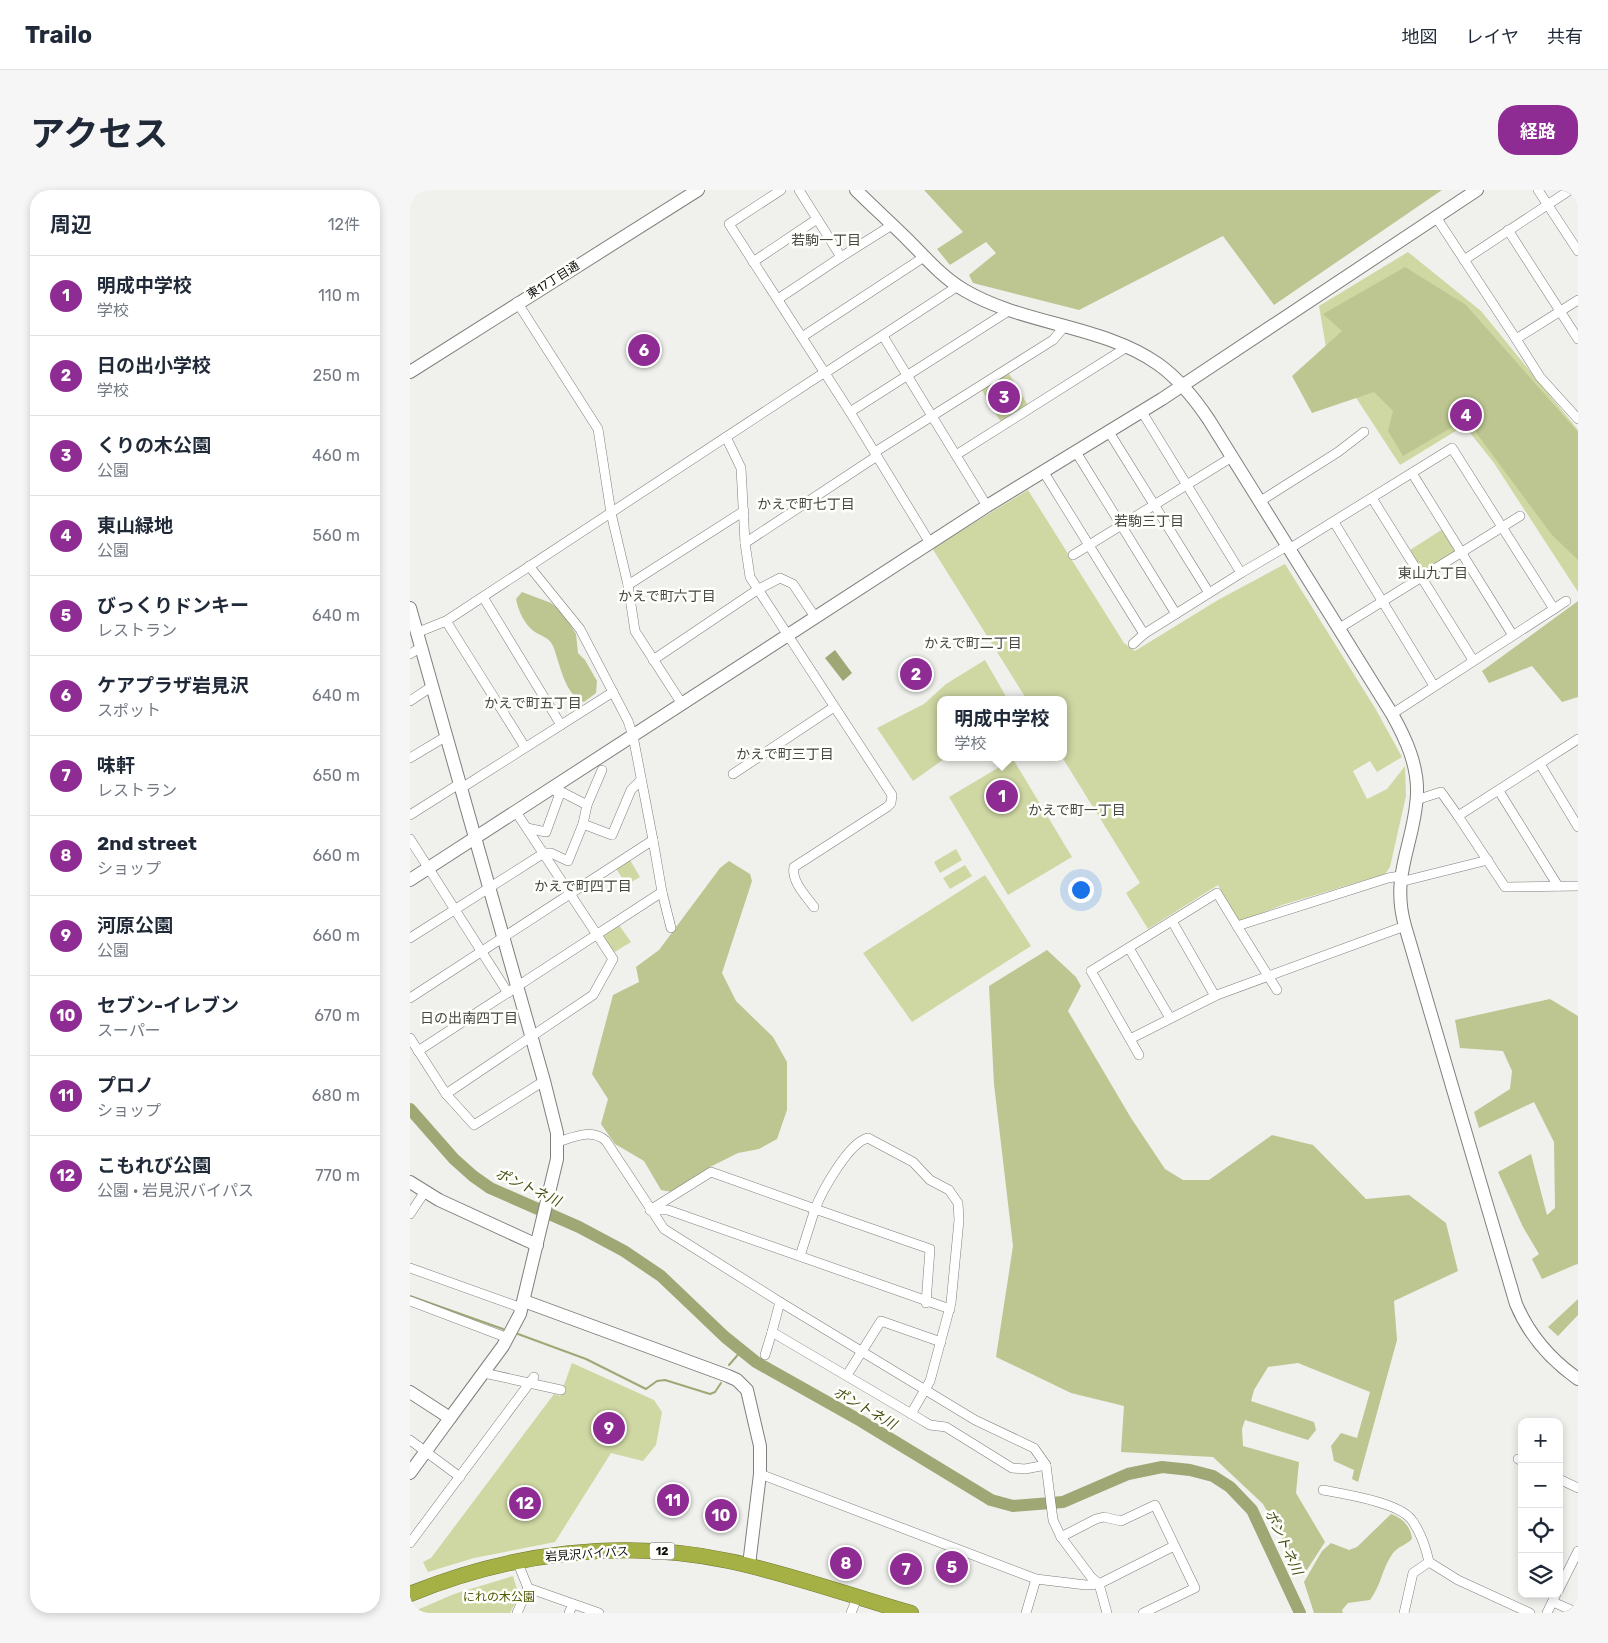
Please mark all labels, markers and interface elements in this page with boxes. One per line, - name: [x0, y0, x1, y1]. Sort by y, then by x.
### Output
- text: Trailo: [25, 21, 92, 49]
- text: 地図: [1402, 26, 1438, 48]
- text: レイヤ: [1466, 26, 1519, 48]
- text: 共有: [1547, 26, 1583, 48]
- button: 経路: [1498, 105, 1578, 155]
- text: アクセス: [30, 113, 168, 155]
- text: 周辺: [50, 212, 92, 237]
- text: 12件: [328, 215, 360, 234]
- district label: 若駒一丁目: [791, 232, 861, 249]
- street label: 東17丁目通: [524, 258, 582, 302]
- text: 明成中学校: [97, 274, 192, 297]
- text: 1: [62, 286, 70, 305]
- text: 110 m: [318, 286, 360, 305]
- text: 学校: [97, 301, 129, 320]
- pin: 6: [628, 331, 660, 369]
- text: 日の出小学校: [97, 354, 211, 377]
- text: 2: [61, 366, 71, 385]
- text: 250 m: [313, 366, 360, 385]
- pin: 3: [988, 378, 1020, 416]
- text: 学校: [97, 381, 129, 400]
- pin: 4: [1450, 396, 1482, 434]
- text: くりの木公園: [97, 434, 211, 457]
- text: 3: [61, 446, 71, 465]
- text: 460 m: [312, 446, 360, 465]
- text: 公園: [97, 461, 129, 480]
- district label: かえで町七丁目: [757, 496, 855, 513]
- district label: 若駒三丁目: [1114, 513, 1184, 530]
- text: 東山緑地: [97, 514, 173, 537]
- text: 4: [61, 526, 71, 545]
- text: 560 m: [313, 526, 360, 545]
- text: 公園: [97, 541, 129, 560]
- district label: 東山九丁目: [1398, 565, 1468, 582]
- district label: かえで町六丁目: [618, 588, 716, 605]
- text: びっくりドンキー: [97, 594, 249, 617]
- text: 5: [61, 606, 71, 625]
- text: 640 m: [312, 606, 360, 625]
- text: レストラン: [97, 621, 177, 640]
- district label: かえで町二丁目: [924, 635, 1022, 652]
- pin: 2: [900, 655, 932, 693]
- text: ケアプラザ岩見沢: [97, 674, 249, 697]
- text: 6: [61, 686, 71, 705]
- text: 640 m: [312, 686, 360, 705]
- district label: かえで町五丁目: [484, 695, 582, 712]
- popup: [937, 696, 1067, 761]
- text: スポット: [97, 701, 161, 720]
- text: 明成中学校: [954, 707, 1050, 730]
- text: 学校: [954, 734, 987, 753]
- district label: かえで町三丁目: [736, 746, 834, 763]
- text: 味軒: [97, 754, 135, 777]
- text: 7: [61, 766, 71, 785]
- text: 650 m: [313, 766, 360, 785]
- pin: 1: [986, 777, 1018, 815]
- text: レストラン: [97, 781, 177, 800]
- district label: かえで町一丁目: [1028, 802, 1126, 819]
- text: 2nd street: [97, 832, 197, 855]
- text: 8: [61, 846, 71, 865]
- text: 660 m: [312, 846, 360, 865]
- text: ショップ: [97, 859, 161, 878]
- your location: [1068, 877, 1094, 903]
- district label: かえで町四丁目: [534, 878, 632, 895]
- text: 河原公園: [97, 914, 173, 937]
- text: 9: [61, 926, 71, 945]
- text: 660 m: [312, 926, 360, 945]
- text: 公園: [97, 941, 129, 960]
- text: セブン-イレブン: [97, 994, 239, 1017]
- text: 10: [57, 1006, 75, 1025]
- text: 670 m: [314, 1006, 360, 1025]
- district label: 日の出南四丁目: [420, 1010, 518, 1027]
- text: スーパー: [97, 1021, 161, 1040]
- text: プロノ: [97, 1074, 154, 1097]
- text: 11: [58, 1086, 74, 1105]
- text: 680 m: [312, 1086, 360, 1105]
- text: ショップ: [97, 1101, 161, 1120]
- text: こもれび公園: [97, 1154, 211, 1177]
- water label: ポントネ川: [492, 1165, 565, 1211]
- text: 12: [57, 1166, 75, 1185]
- text: 770 m: [315, 1166, 360, 1185]
- text: 公園 · 岩見沢バイパス: [97, 1181, 254, 1200]
- water label: ポントネ川: [830, 1384, 901, 1434]
- pin: 9: [593, 1409, 625, 1447]
- map controls: [1518, 1418, 1563, 1598]
- button: +: [1518, 1418, 1563, 1463]
- button: −: [1518, 1463, 1563, 1508]
- pin: 11: [657, 1481, 689, 1519]
- pin: 12: [509, 1484, 541, 1522]
- pin: 10: [705, 1496, 737, 1534]
- water label: ポントネ川: [1261, 1507, 1307, 1579]
- button: locate: [1518, 1508, 1563, 1553]
- road number: 12: [650, 1542, 674, 1560]
- street label: 岩見沢バイパス: [545, 1544, 629, 1564]
- pin: 8: [830, 1544, 862, 1582]
- pin: 5: [936, 1548, 968, 1586]
- pin: 7: [890, 1550, 922, 1588]
- button: layers: [1518, 1553, 1563, 1598]
- park label: にれの木公園: [463, 1590, 535, 1604]

